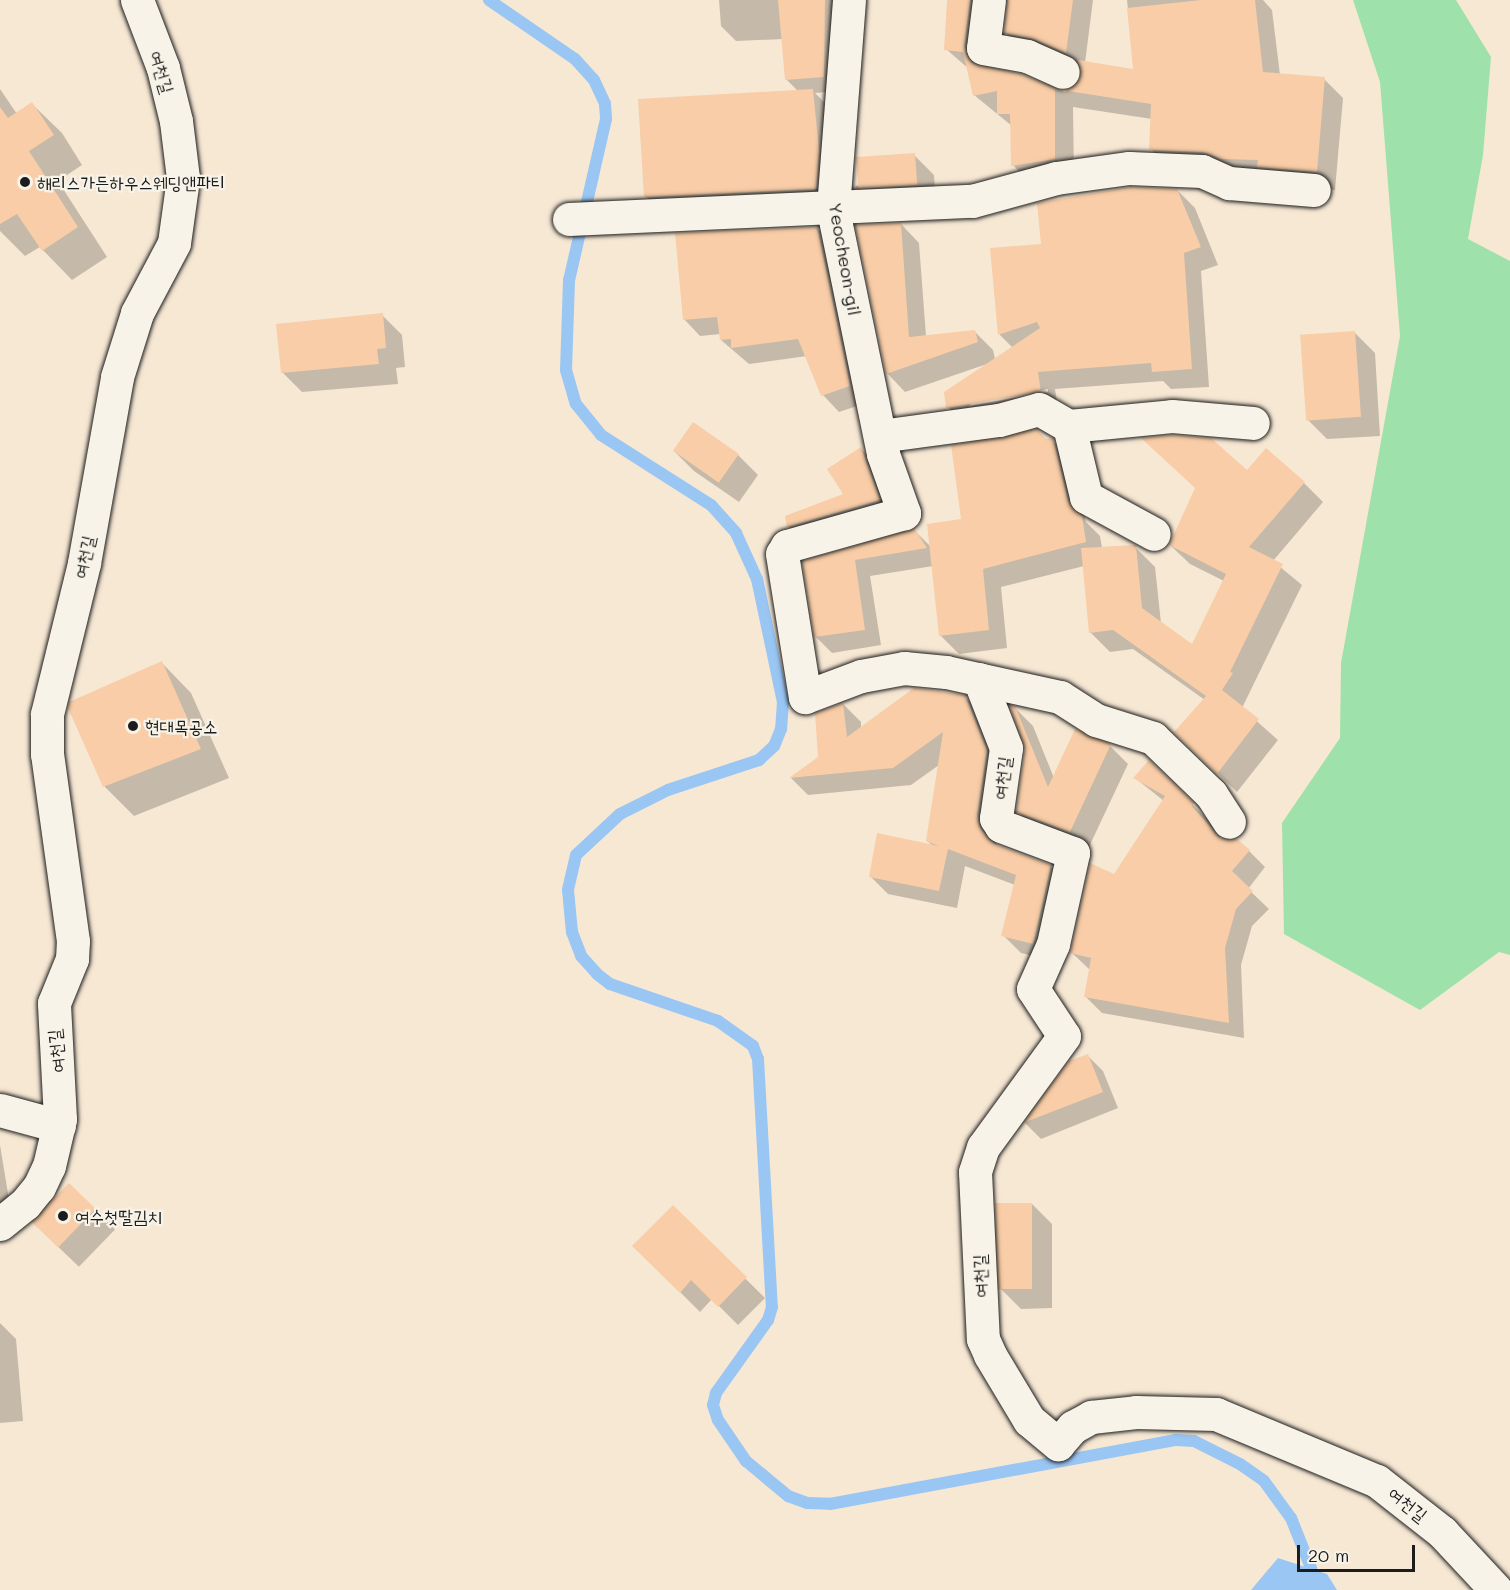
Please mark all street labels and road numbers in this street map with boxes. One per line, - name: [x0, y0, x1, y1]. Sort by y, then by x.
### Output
- street label: 여천길: [145, 48, 179, 96]
- street label: Yeocheon-gil: [824, 201, 866, 317]
- street label: 여천길: [69, 534, 99, 580]
- street label: 여천길: [989, 755, 1015, 801]
- street label: 여천길: [43, 1028, 69, 1074]
- street label: 여천길: [968, 1254, 992, 1298]
- street label: 여천길: [1384, 1482, 1432, 1526]

